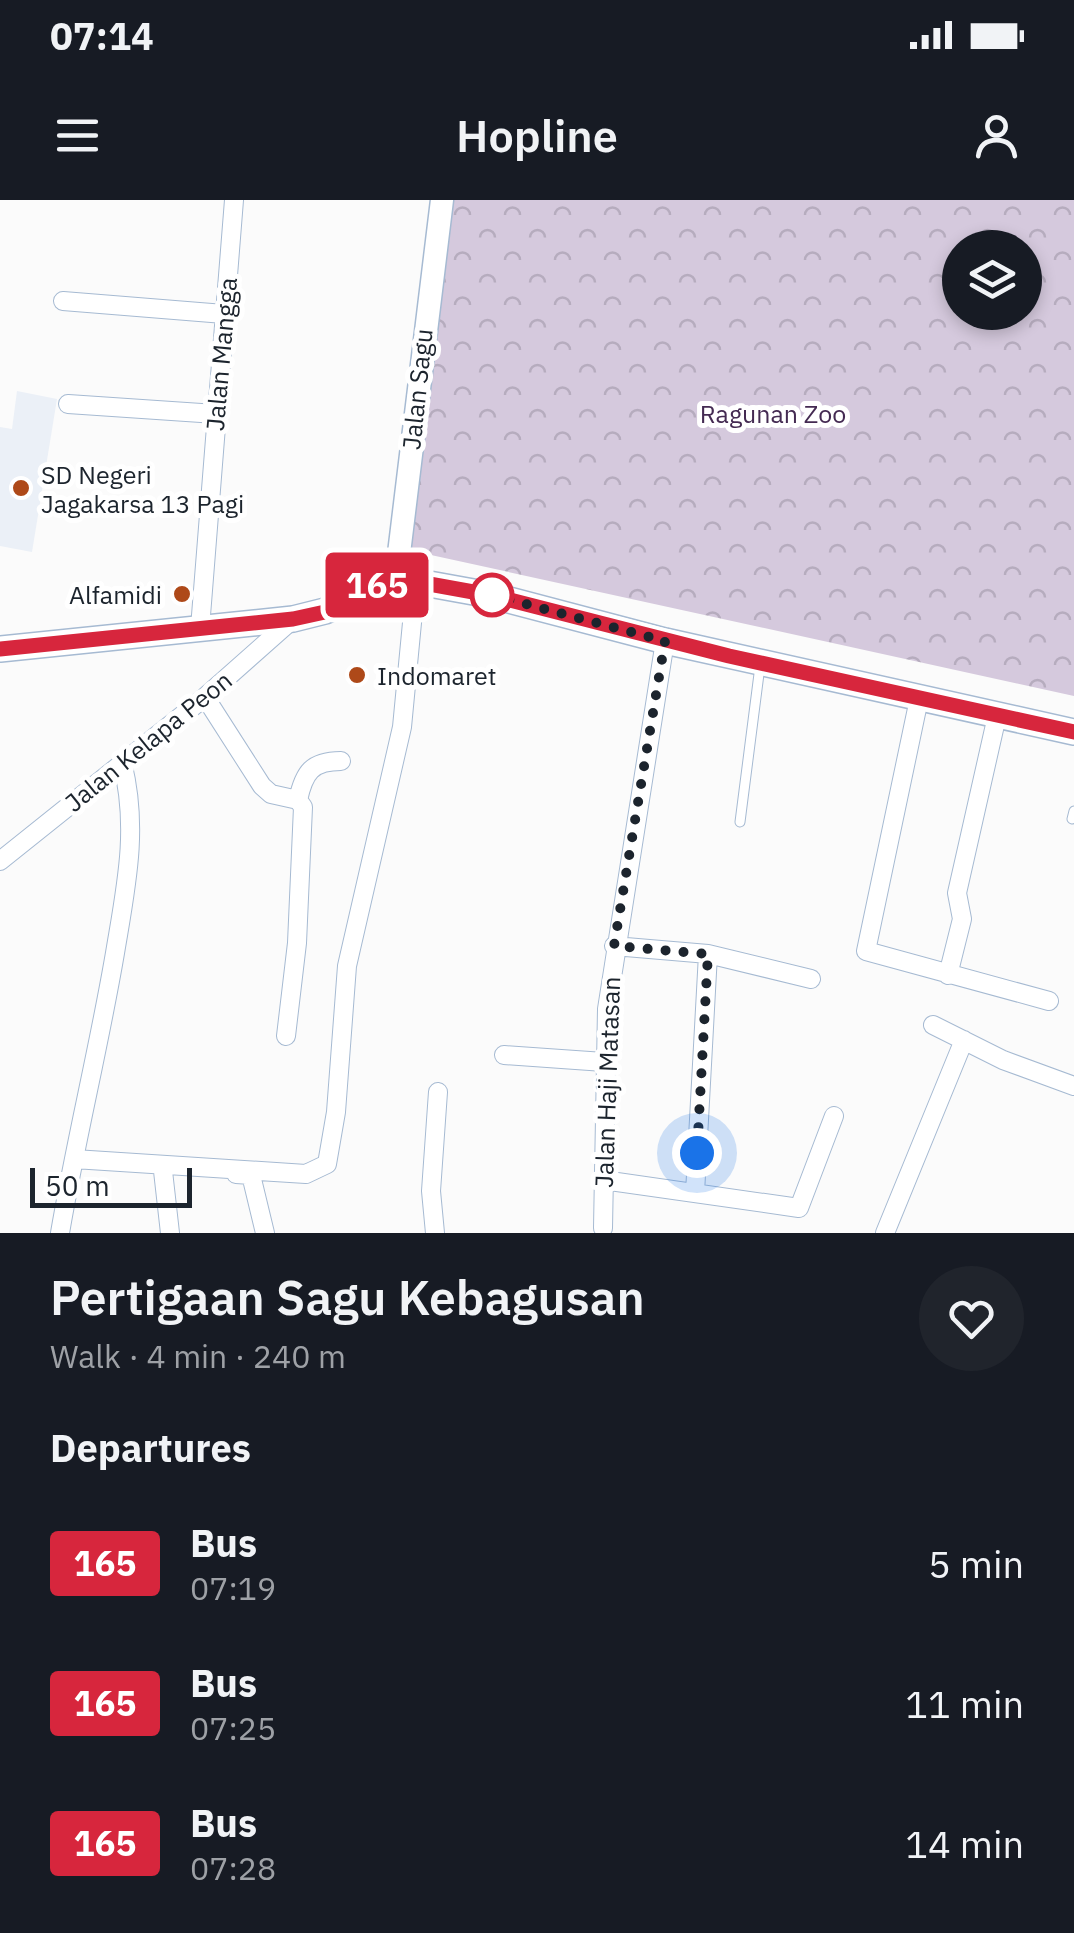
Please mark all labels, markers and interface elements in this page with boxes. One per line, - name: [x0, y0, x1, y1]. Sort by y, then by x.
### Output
- text: 07:14: [50, 11, 154, 60]
- text: Hopline: [456, 106, 618, 164]
- icon: menu: [50, 108, 105, 163]
- icon: person: [969, 108, 1024, 163]
- map controls: [942, 230, 1042, 330]
- button: layers: [942, 230, 1042, 330]
- street label: Jalan Mangga: [198, 276, 244, 432]
- street label: Jalan Sagu: [394, 327, 440, 451]
- park label: Ragunan Zoo: [700, 397, 846, 430]
- place label: SD Negeri Jagakarsa 13 Pagi: [41, 458, 244, 520]
- marker: SD Negeri Jagakarsa 13 Pagi: [10, 477, 32, 499]
- line badge: 165: [320, 552, 434, 618]
- text: 165: [345, 562, 409, 608]
- unlabelled marker: [471, 574, 513, 616]
- place label: Alfamidi: [69, 578, 162, 611]
- marker: Alfamidi: [171, 583, 193, 605]
- place label: Indomaret: [377, 659, 496, 692]
- street label: Jalan Kelapa Peon: [58, 663, 238, 819]
- marker: Indomaret: [346, 664, 368, 686]
- street label: Jalan Haji Matasan: [587, 976, 627, 1188]
- your location: [672, 1128, 722, 1178]
- scale bar: [30, 1163, 192, 1208]
- text: 50 m: [45, 1167, 110, 1204]
- text: Pertigaan Sagu Kebagusan: [50, 1266, 645, 1328]
- button: heart: [919, 1266, 1024, 1371]
- text: Walk · 4 min · 240 m: [50, 1335, 346, 1377]
- text: Departures: [50, 1423, 251, 1472]
- text: Bus: [190, 1518, 257, 1567]
- text: 5 min: [928, 1539, 1024, 1588]
- text: 165: [73, 1540, 137, 1586]
- text: 07:19: [190, 1567, 276, 1609]
- text: Bus: [190, 1658, 257, 1707]
- text: 11 min: [905, 1679, 1024, 1728]
- text: 165: [73, 1680, 137, 1726]
- text: 07:25: [190, 1707, 276, 1749]
- text: Bus: [190, 1798, 257, 1847]
- text: 14 min: [905, 1819, 1024, 1868]
- text: 165: [73, 1820, 137, 1866]
- text: 07:28: [190, 1847, 276, 1889]

